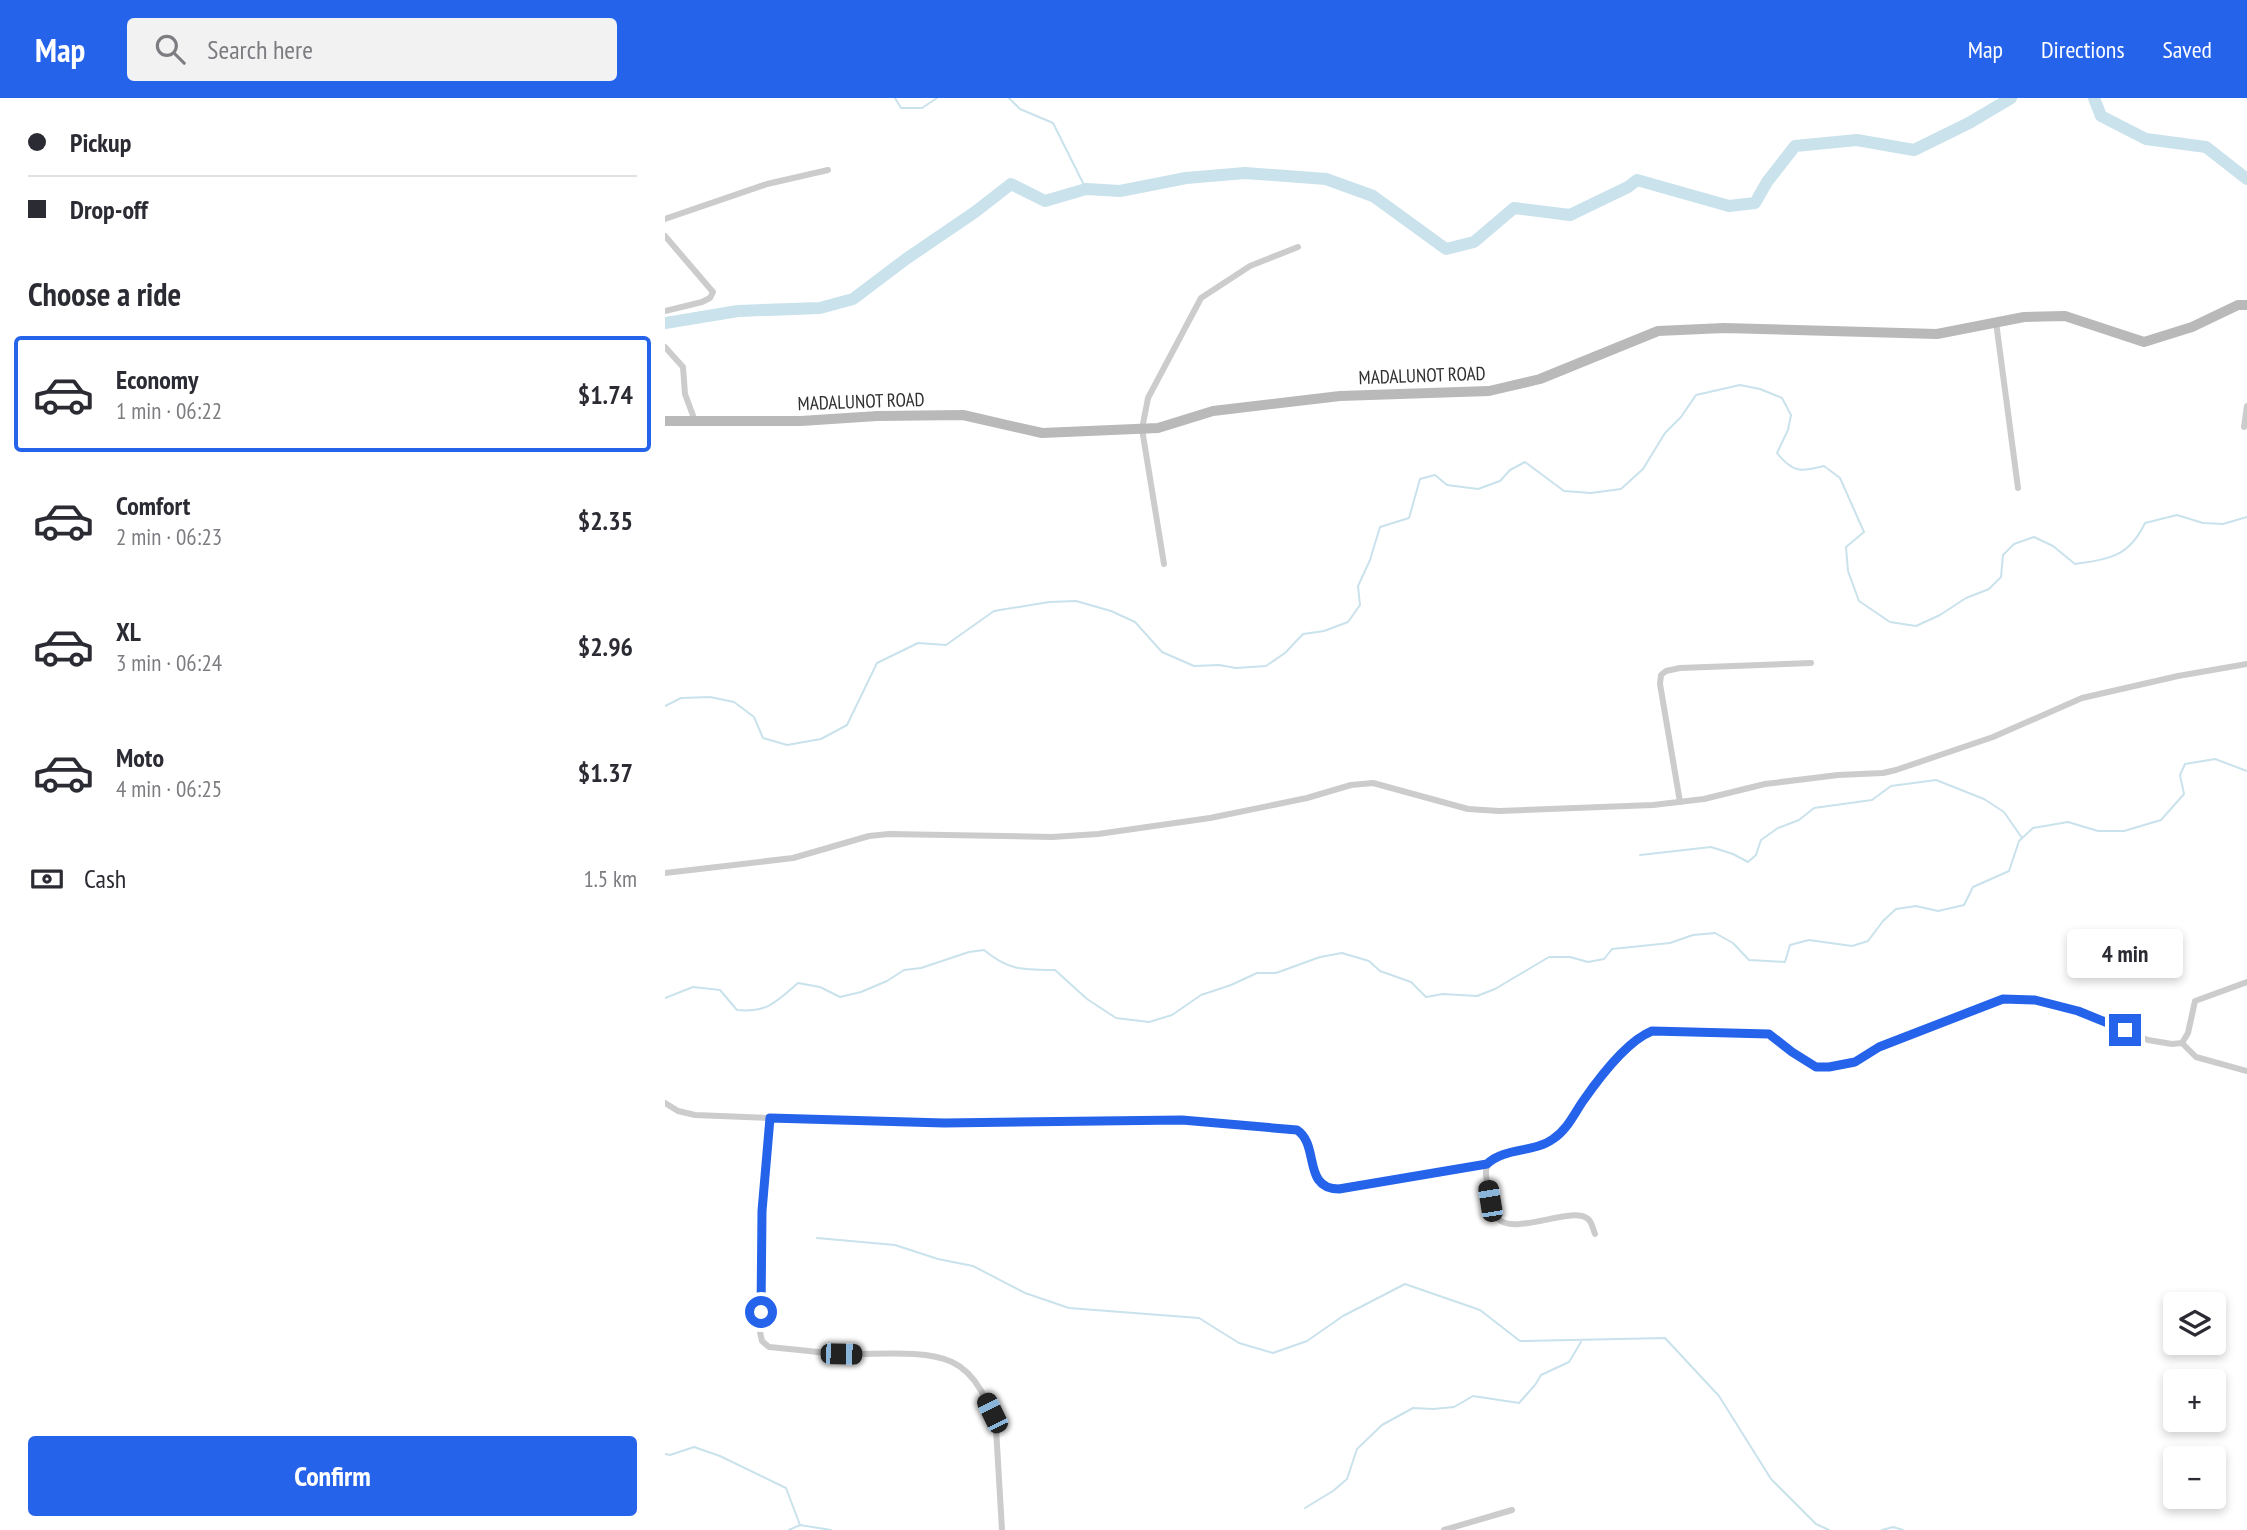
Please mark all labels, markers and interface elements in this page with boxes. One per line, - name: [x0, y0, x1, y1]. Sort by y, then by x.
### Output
- search box: [127, 18, 617, 81]
- text: Map: [35, 28, 85, 71]
- icon: search: [151, 30, 189, 68]
- text: Search here: [207, 33, 313, 66]
- text: Map: [1968, 34, 2003, 65]
- text: Directions: [2041, 34, 2125, 65]
- text: Saved: [2163, 34, 2212, 65]
- text: Pickup: [70, 126, 131, 159]
- text: Drop-off: [70, 193, 148, 226]
- text: Choose a ride: [28, 273, 181, 315]
- street label: MADALUNOT ROAD: [1358, 361, 1486, 389]
- icon: car: [32, 363, 95, 426]
- text: Economy: [116, 363, 198, 396]
- text: $1.74: [578, 378, 633, 411]
- street label: MADALUNOT ROAD: [797, 387, 925, 415]
- text: 1 min · 06:22: [116, 396, 222, 425]
- icon: car: [32, 489, 95, 552]
- text: Comfort: [116, 489, 190, 522]
- text: $2.35: [578, 504, 633, 537]
- text: 2 min · 06:23: [116, 522, 222, 551]
- icon: car: [32, 615, 95, 678]
- text: XL: [116, 615, 141, 648]
- text: $2.96: [578, 630, 633, 663]
- text: 3 min · 06:24: [116, 648, 222, 677]
- icon: car: [32, 741, 95, 804]
- text: Moto: [116, 741, 164, 774]
- text: $1.37: [578, 756, 633, 789]
- text: 4 min · 06:25: [116, 774, 222, 803]
- icon: cash: [28, 860, 66, 898]
- text: Cash: [84, 862, 126, 895]
- text: 1.5 km: [583, 864, 637, 893]
- callout: 4 min: [2067, 928, 2183, 978]
- text: 4 min: [2102, 939, 2148, 968]
- route end: [2109, 1014, 2141, 1046]
- car: [1477, 1179, 1504, 1223]
- map controls: [2163, 1292, 2226, 1509]
- button: layers: [2163, 1292, 2226, 1355]
- route start: [745, 1296, 777, 1328]
- car: [820, 1343, 863, 1365]
- button: +: [2163, 1369, 2226, 1432]
- car: [974, 1390, 1011, 1436]
- button: Confirm: [28, 1436, 637, 1516]
- button: −: [2163, 1446, 2226, 1509]

